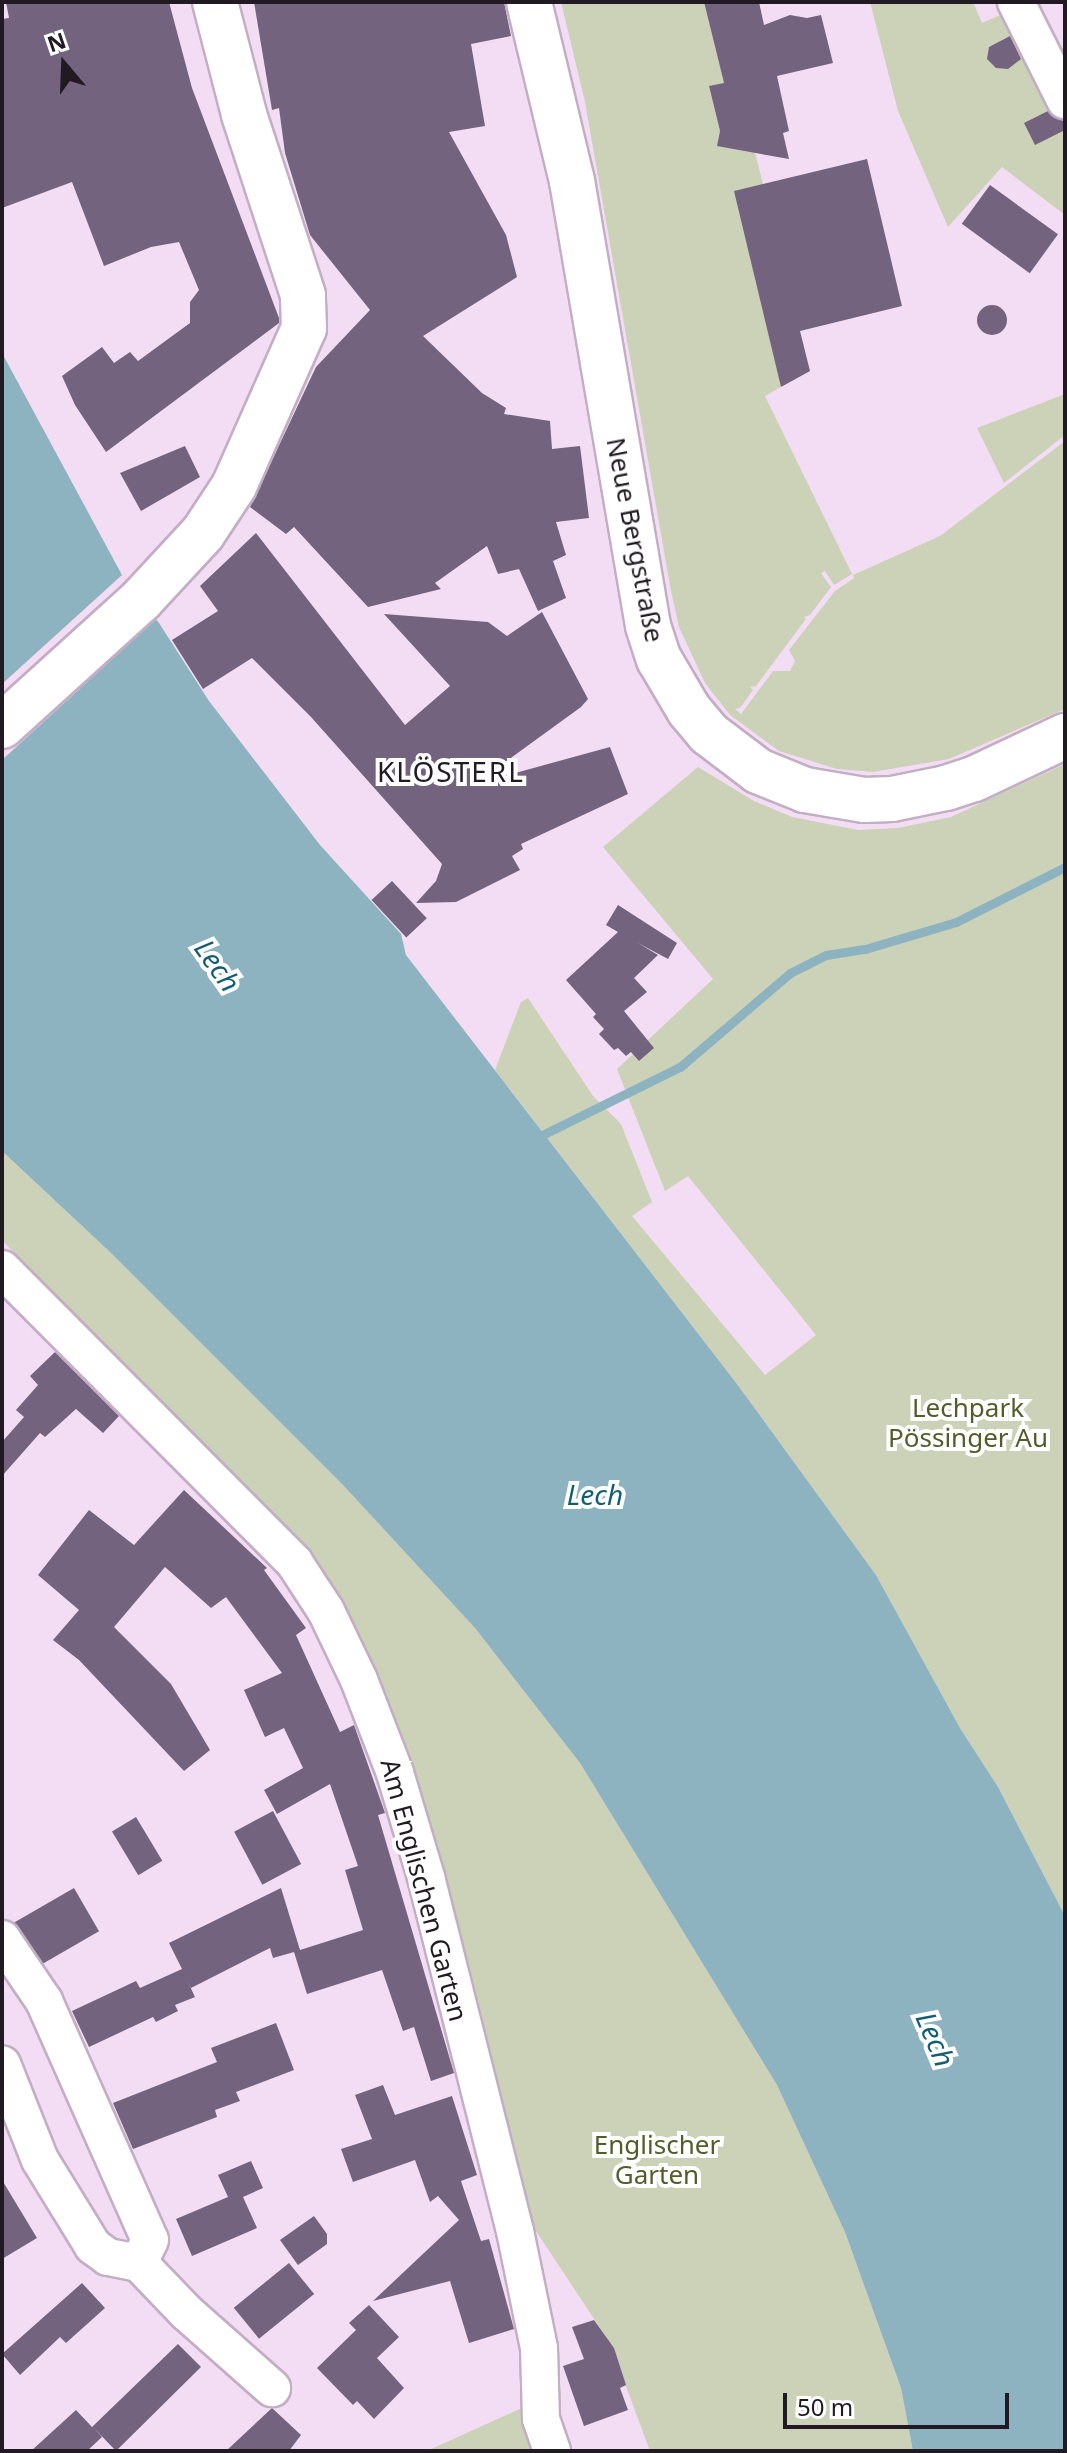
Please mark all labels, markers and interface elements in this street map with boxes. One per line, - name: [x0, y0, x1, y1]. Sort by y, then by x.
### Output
- north arrow: [24, 24, 104, 104]
- text: N: [43, 24, 70, 58]
- street label: Neue Bergstraße: [600, 435, 670, 645]
- district label: KLÖSTERL: [377, 754, 525, 788]
- water label: Lech: [188, 932, 248, 998]
- park label: Lechpark Pössinger Au: [888, 1392, 1048, 1454]
- water label: Lech: [567, 1477, 623, 1511]
- street label: Am Englischen Garten: [374, 1755, 474, 2025]
- water label: Lech: [910, 2007, 962, 2071]
- park label: Englischer Garten: [594, 2129, 720, 2190]
- scale bar: [787, 2377, 1013, 2427]
- text: 50 m: [797, 2390, 853, 2423]

